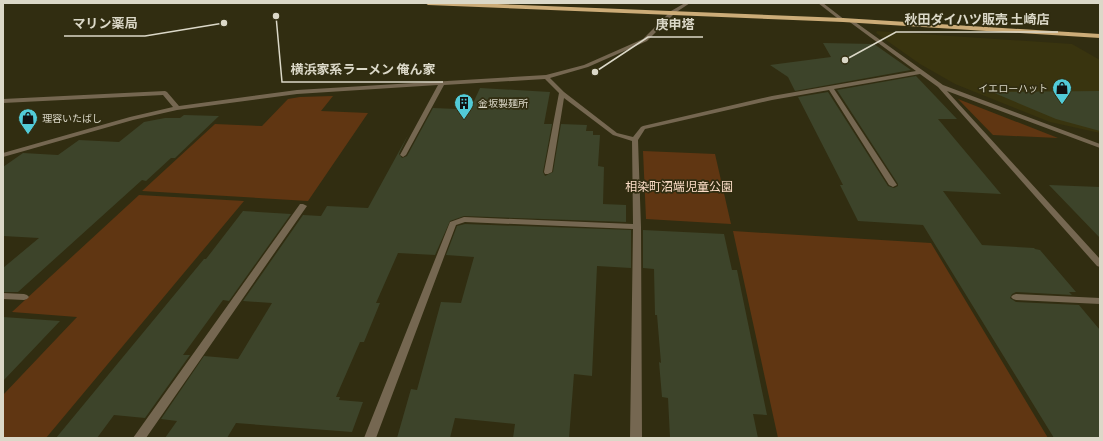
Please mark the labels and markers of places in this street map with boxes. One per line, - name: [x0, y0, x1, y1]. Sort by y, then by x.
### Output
- callout: 秋田ダイハツ販売 土崎店: [896, 7, 1058, 32]
- callout: マリン薬局: [64, 11, 145, 36]
- callout: 庚申塔: [648, 12, 703, 37]
- callout: 横浜家系ラーメン 俺ん家: [282, 57, 443, 82]
- shop icon: イエローハット: [1051, 77, 1073, 105]
- place label: イエローハット: [978, 82, 1048, 94]
- building icon: 金坂製麺所: [453, 92, 475, 120]
- place label: 金坂製麺所: [478, 97, 528, 109]
- shop icon: 理容いたばし: [17, 107, 39, 135]
- place label: 理容いたばし: [42, 112, 102, 124]

